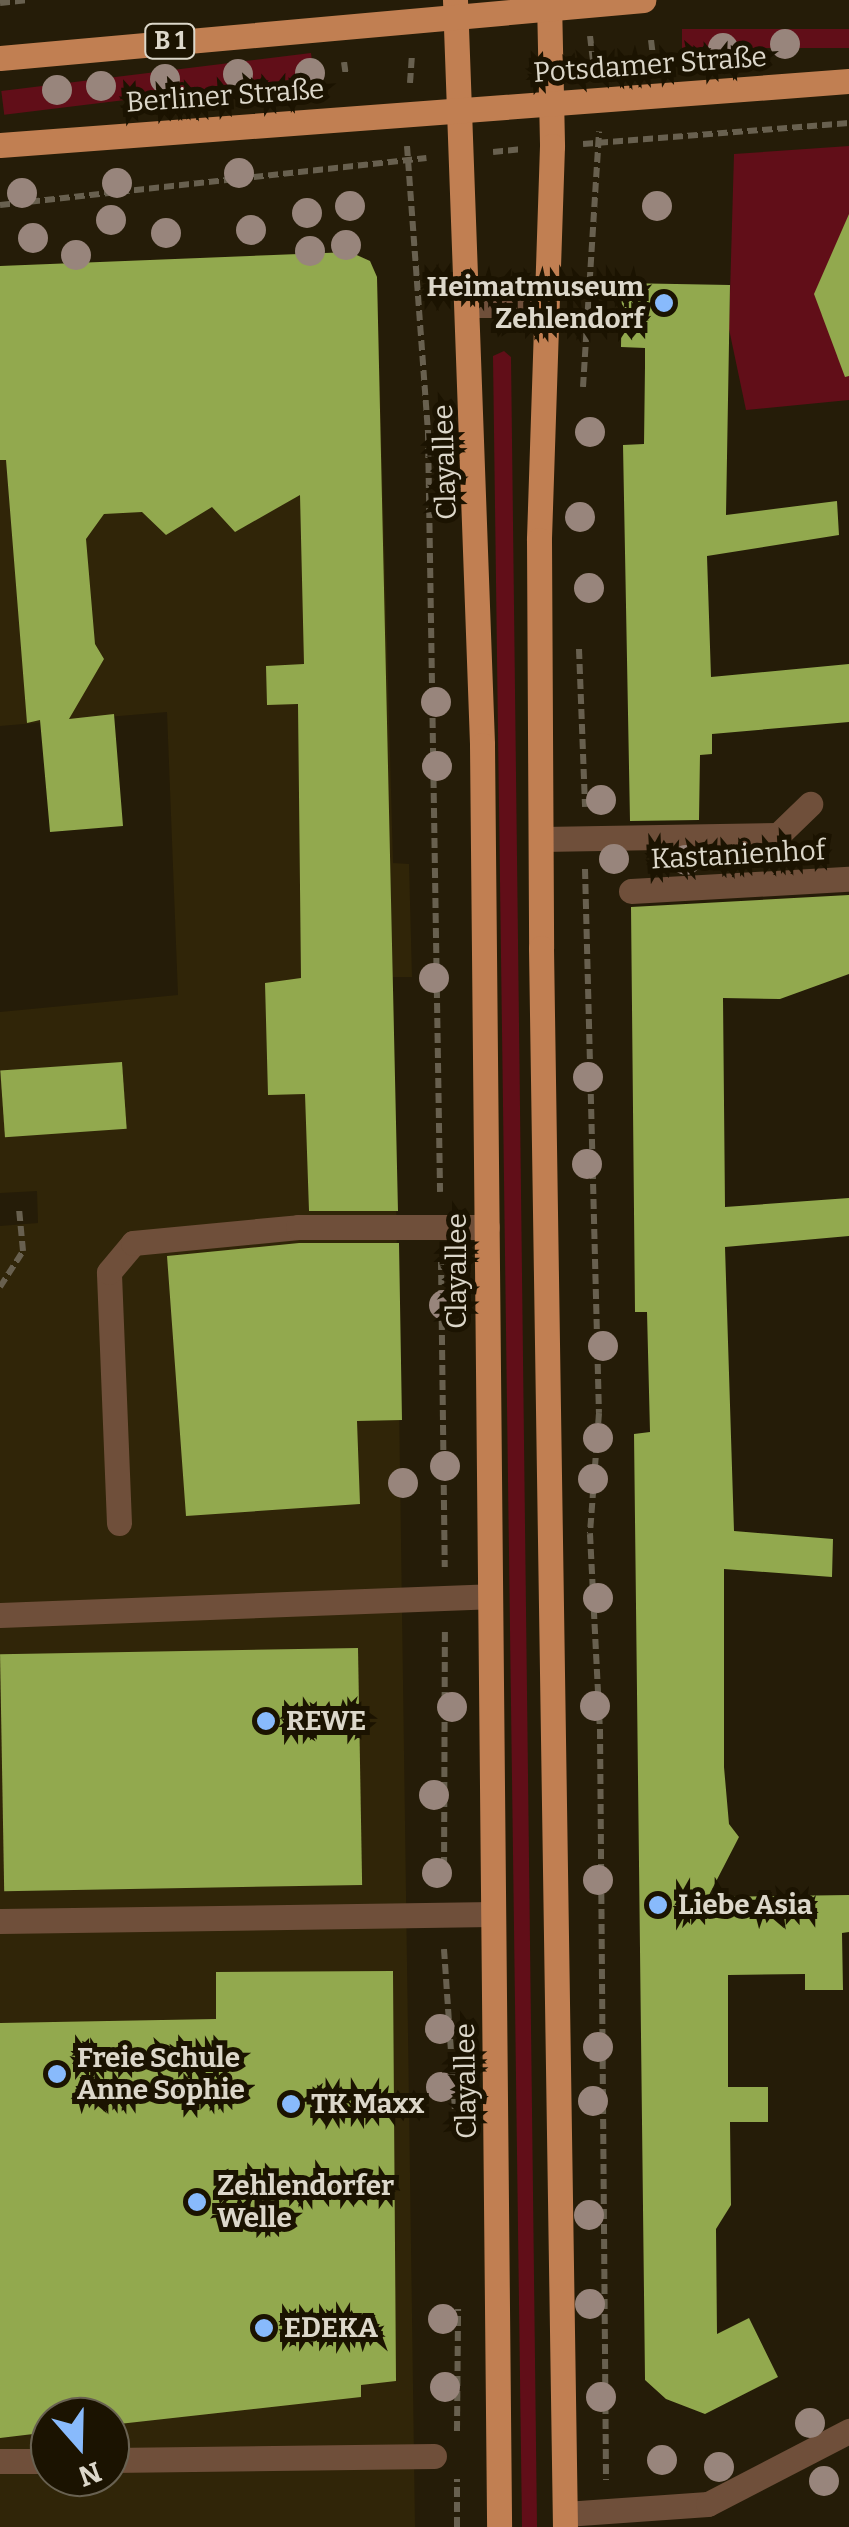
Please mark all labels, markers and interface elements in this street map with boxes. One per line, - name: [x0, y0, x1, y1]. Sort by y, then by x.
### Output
- road number: B 1: [142, 21, 198, 61]
- street label: Potsdamer Straße: [532, 40, 768, 90]
- street label: Berliner Straße: [125, 72, 325, 120]
- place label: Heimatmuseum Zehlendorf: [426, 270, 644, 336]
- marker: Heimatmuseum Zehlendorf: [653, 292, 675, 314]
- street label: Clayallee: [426, 404, 464, 520]
- street label: Kastanienhof: [650, 834, 826, 876]
- street label: Clayallee: [440, 1213, 474, 1329]
- place label: REWE: [286, 1704, 366, 1738]
- marker: REWE: [255, 1710, 277, 1732]
- place label: Liebe Asia: [678, 1888, 813, 1922]
- marker: Liebe Asia: [647, 1894, 669, 1916]
- street label: Clayallee: [448, 2023, 484, 2139]
- place label: Freie Schule Anne Sophie: [77, 2041, 245, 2107]
- marker: Freie Schule Anne Sophie: [46, 2063, 68, 2085]
- place label: TK Maxx: [311, 2087, 424, 2121]
- marker: TK Maxx: [280, 2093, 302, 2115]
- place label: Zehlendorfer Welle: [217, 2169, 394, 2235]
- marker: Zehlendorfer Welle: [186, 2191, 208, 2213]
- place label: EDEKA: [284, 2311, 378, 2345]
- marker: EDEKA: [253, 2317, 275, 2339]
- north arrow: [30, 2397, 130, 2497]
- text: N: [74, 2455, 106, 2493]

